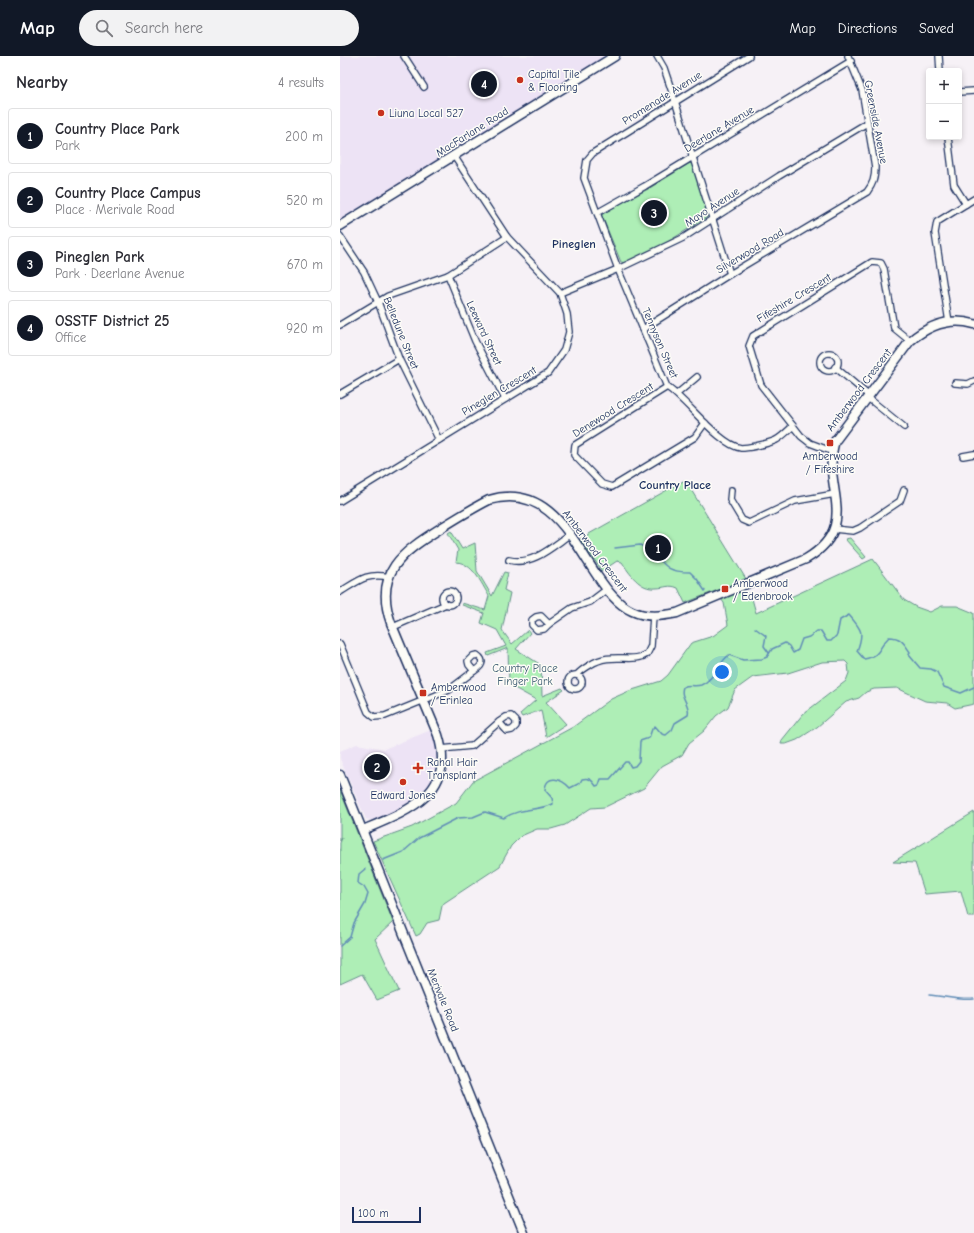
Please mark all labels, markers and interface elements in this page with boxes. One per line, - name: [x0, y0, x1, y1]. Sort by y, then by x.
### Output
- search box: [79, 10, 359, 46]
- text: Map: [20, 17, 55, 39]
- icon: search: [93, 17, 115, 39]
- text: Search here: [125, 19, 203, 37]
- text: Map: [789, 20, 816, 37]
- text: Directions: [838, 20, 897, 37]
- text: Saved: [919, 20, 954, 37]
- place label: Capital Tile & Flooring: [528, 68, 580, 94]
- street label: Promenade Avenue: [620, 68, 704, 128]
- map controls: [926, 68, 962, 140]
- button: +: [926, 68, 962, 104]
- pin: 4: [471, 69, 497, 99]
- text: Nearby: [16, 73, 67, 92]
- text: 4 results: [278, 75, 324, 90]
- marker: Capital Tile & Flooring: [515, 75, 525, 85]
- street label: Greenside Avenue: [862, 79, 891, 165]
- street label: Deerlane Avenue: [682, 103, 757, 155]
- street label: MacFarlane Road: [433, 104, 511, 160]
- button: −: [926, 104, 962, 140]
- place label: Liuna Local 527: [389, 107, 463, 120]
- marker: Liuna Local 527: [376, 108, 386, 118]
- text: Country Place Park: [55, 120, 179, 138]
- text: 1: [27, 129, 33, 144]
- text: 200 m: [285, 129, 323, 144]
- text: Park: [55, 138, 80, 153]
- text: Country Place Campus: [55, 184, 201, 202]
- street label: Mayo Avenue: [682, 184, 742, 230]
- text: 2: [27, 193, 33, 208]
- text: 520 m: [286, 193, 323, 208]
- pin: 3: [641, 198, 667, 228]
- text: Place · Merivale Road: [55, 202, 175, 217]
- street label: Silverwood Road: [714, 226, 786, 276]
- district label: Pineglen: [552, 237, 596, 251]
- text: Pineglen Park: [55, 248, 144, 266]
- text: 3: [27, 257, 33, 272]
- text: 670 m: [287, 257, 323, 272]
- text: Park · Deerlane Avenue: [55, 266, 184, 281]
- street label: Fifeshire Crescent: [754, 270, 834, 325]
- street label: Belledune Street: [381, 295, 422, 372]
- street label: Leeward Street: [463, 299, 505, 368]
- street label: Tennyson Street: [639, 306, 681, 381]
- text: OSSTF District 25: [55, 312, 170, 330]
- text: 4: [27, 321, 33, 336]
- text: 920 m: [286, 321, 323, 336]
- text: Office: [55, 330, 86, 345]
- street label: Amberwood Crescent: [824, 346, 895, 434]
- street label: Pineglen Crescent: [459, 363, 539, 418]
- street label: Denewood Crescent: [570, 380, 656, 440]
- marker: Amberwood / Fifeshire: [825, 438, 835, 448]
- place label: Amberwood / Fifeshire: [802, 450, 858, 476]
- district label: Country Place: [639, 478, 711, 492]
- street label: Amberwood Crescent: [560, 507, 631, 595]
- pin: 1: [645, 533, 671, 563]
- place label: Amberwood / Edenbrook: [733, 577, 793, 603]
- marker: Amberwood / Edenbrook: [720, 584, 730, 594]
- park label: Country Place Finger Park: [492, 662, 558, 688]
- your location: [712, 662, 732, 682]
- place label: Amberwood / Erinlea: [431, 681, 486, 707]
- marker: Amberwood / Erinlea: [418, 688, 428, 698]
- pin: 2: [364, 752, 390, 782]
- place label: Rahal Hair Transplant: [427, 756, 478, 782]
- marker: Rahal Hair Transplant: [412, 762, 424, 774]
- marker: Edward Jones: [398, 777, 408, 787]
- place label: Edward Jones: [370, 789, 436, 802]
- street label: Merivale Road: [424, 967, 462, 1034]
- scale bar: [352, 1205, 421, 1224]
- text: 100 m: [358, 1207, 389, 1220]

